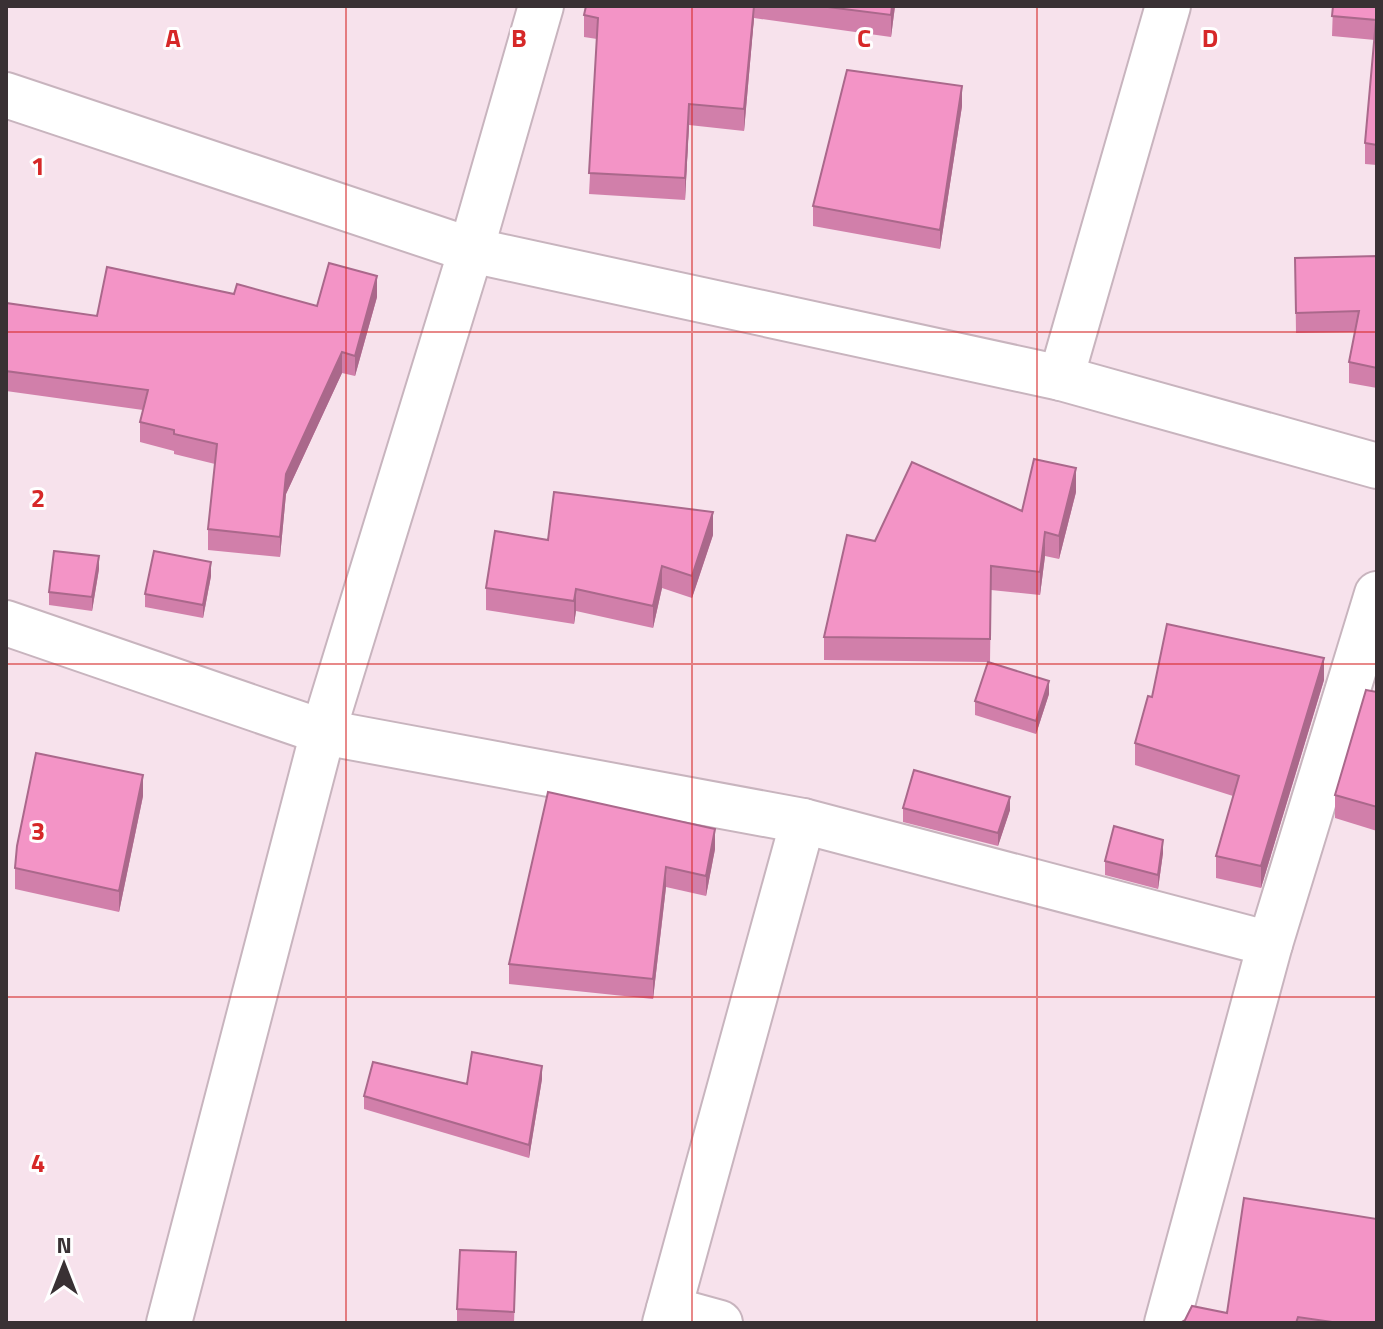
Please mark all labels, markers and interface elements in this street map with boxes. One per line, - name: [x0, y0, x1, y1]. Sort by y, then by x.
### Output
- text: A: [165, 18, 181, 57]
- text: B: [511, 18, 527, 57]
- text: C: [857, 18, 871, 57]
- text: D: [1202, 18, 1218, 57]
- text: 1: [31, 146, 45, 185]
- text: 2: [31, 478, 45, 517]
- text: 3: [31, 811, 45, 850]
- text: 4: [31, 1143, 45, 1182]
- north arrow: [24, 1225, 104, 1305]
- text: N: [56, 1228, 72, 1262]

